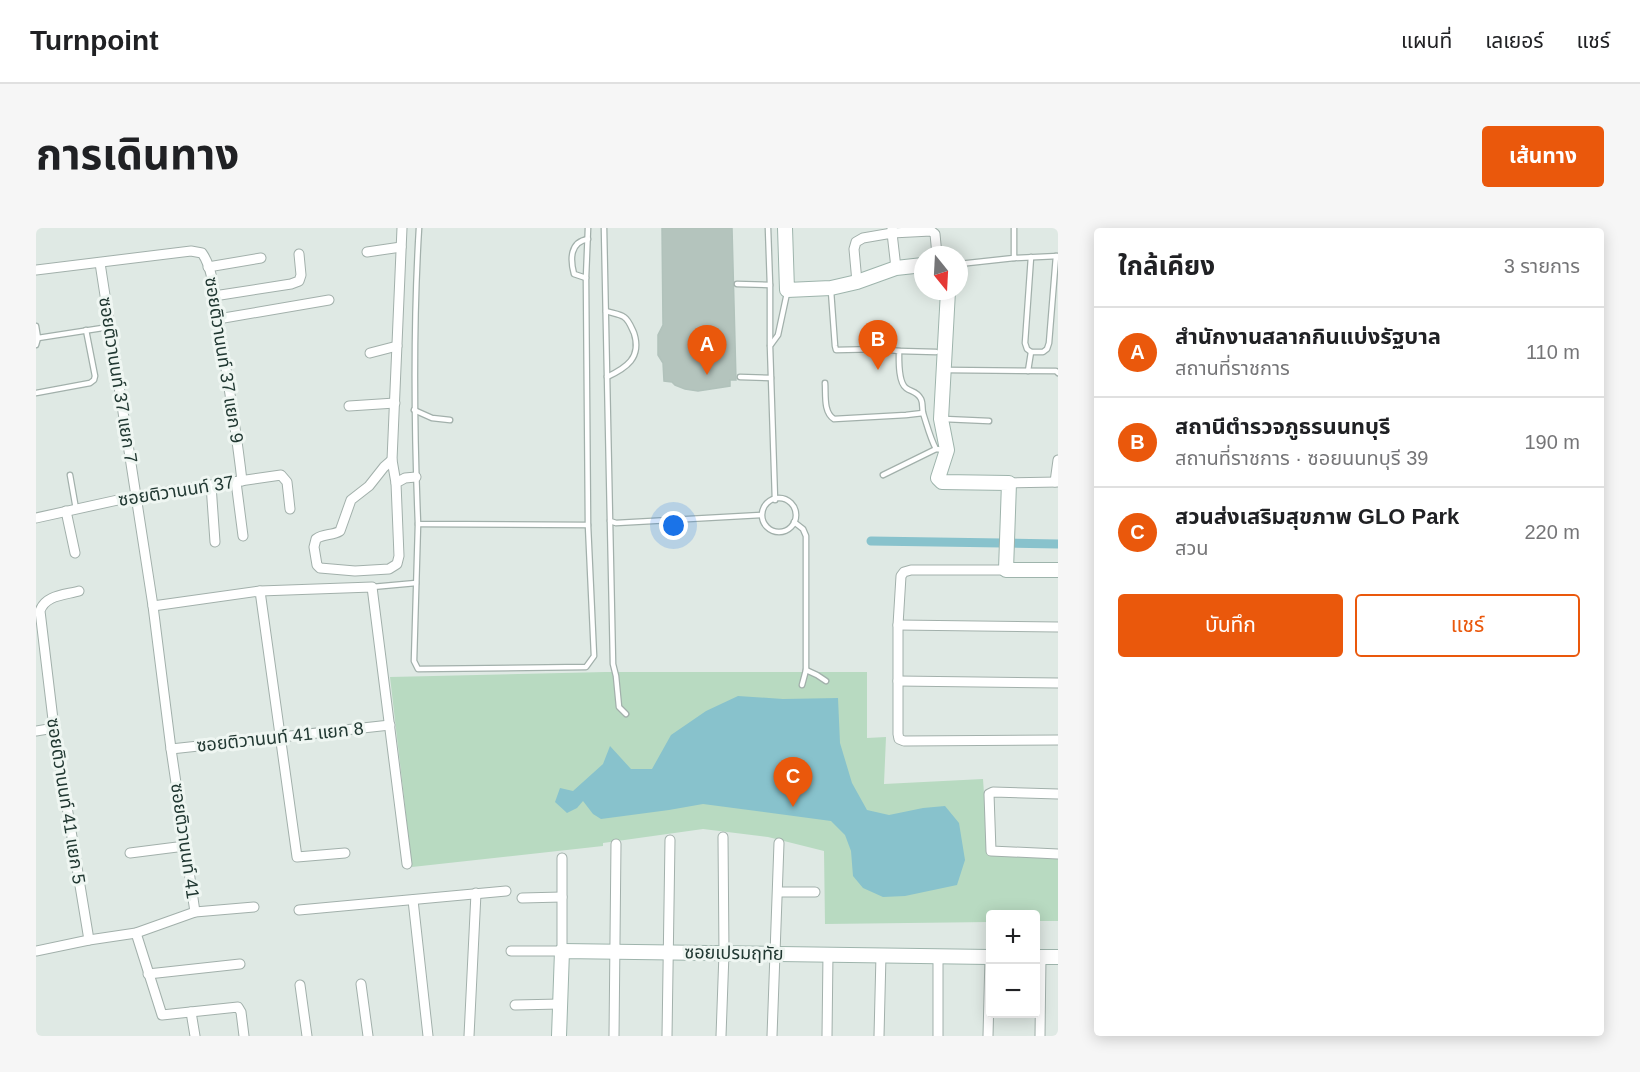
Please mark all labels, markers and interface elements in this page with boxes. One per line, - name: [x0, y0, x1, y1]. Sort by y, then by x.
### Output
- text: Turnpoint: [30, 25, 159, 56]
- text: แผนที่: [1401, 29, 1452, 52]
- text: เลเยอร์: [1485, 29, 1544, 52]
- text: แชร์: [1577, 29, 1610, 52]
- button: เส้นทาง: [1482, 126, 1604, 187]
- text: การเดินทาง: [36, 131, 239, 178]
- north arrow: [914, 246, 968, 300]
- text: ใกล้เคียง: [1118, 251, 1215, 281]
- text: 3 รายการ: [1504, 255, 1580, 277]
- street label: ซอยติวานนท์ 37 แยก 9: [201, 276, 247, 444]
- street label: ซอยติวานนท์ 37 แยก 7: [95, 296, 141, 464]
- pin: B: [858, 320, 898, 370]
- text: สำนักงานสลากกินแบ่งรัฐบาล: [1175, 324, 1441, 349]
- pin: A: [688, 326, 726, 375]
- text: A: [1130, 341, 1145, 363]
- text: 110 m: [1526, 341, 1580, 363]
- text: สถานที่ราชการ: [1175, 357, 1290, 379]
- text: สถานีตำรวจภูธรนนทบุรี: [1175, 414, 1390, 439]
- text: B: [1130, 431, 1145, 453]
- text: 190 m: [1524, 431, 1580, 453]
- text: สถานที่ราชการ · ซอยนนทบุรี 39: [1175, 447, 1428, 469]
- street label: ซอยติวานนท์ 37: [117, 472, 235, 510]
- text: สวนส่งเสริมสุขภาพ GLO Park: [1175, 504, 1459, 529]
- your location: [659, 511, 688, 540]
- text: C: [1130, 521, 1145, 543]
- text: 220 m: [1524, 521, 1580, 543]
- text: สวน: [1175, 537, 1209, 559]
- button: บันทึก: [1118, 594, 1343, 657]
- button: แชร์: [1355, 594, 1580, 657]
- street label: ซอยติวานนท์ 41 แยก 5: [43, 717, 89, 885]
- street label: ซอยติวานนท์ 41 แยก 8: [195, 718, 365, 756]
- pin: C: [774, 758, 813, 807]
- street label: ซอยติวานนท์ 41: [167, 782, 203, 900]
- map controls: [986, 910, 1040, 1018]
- button: +: [986, 910, 1040, 964]
- street label: ซอยเปรมฤทัย: [684, 942, 784, 964]
- button: −: [986, 964, 1040, 1018]

